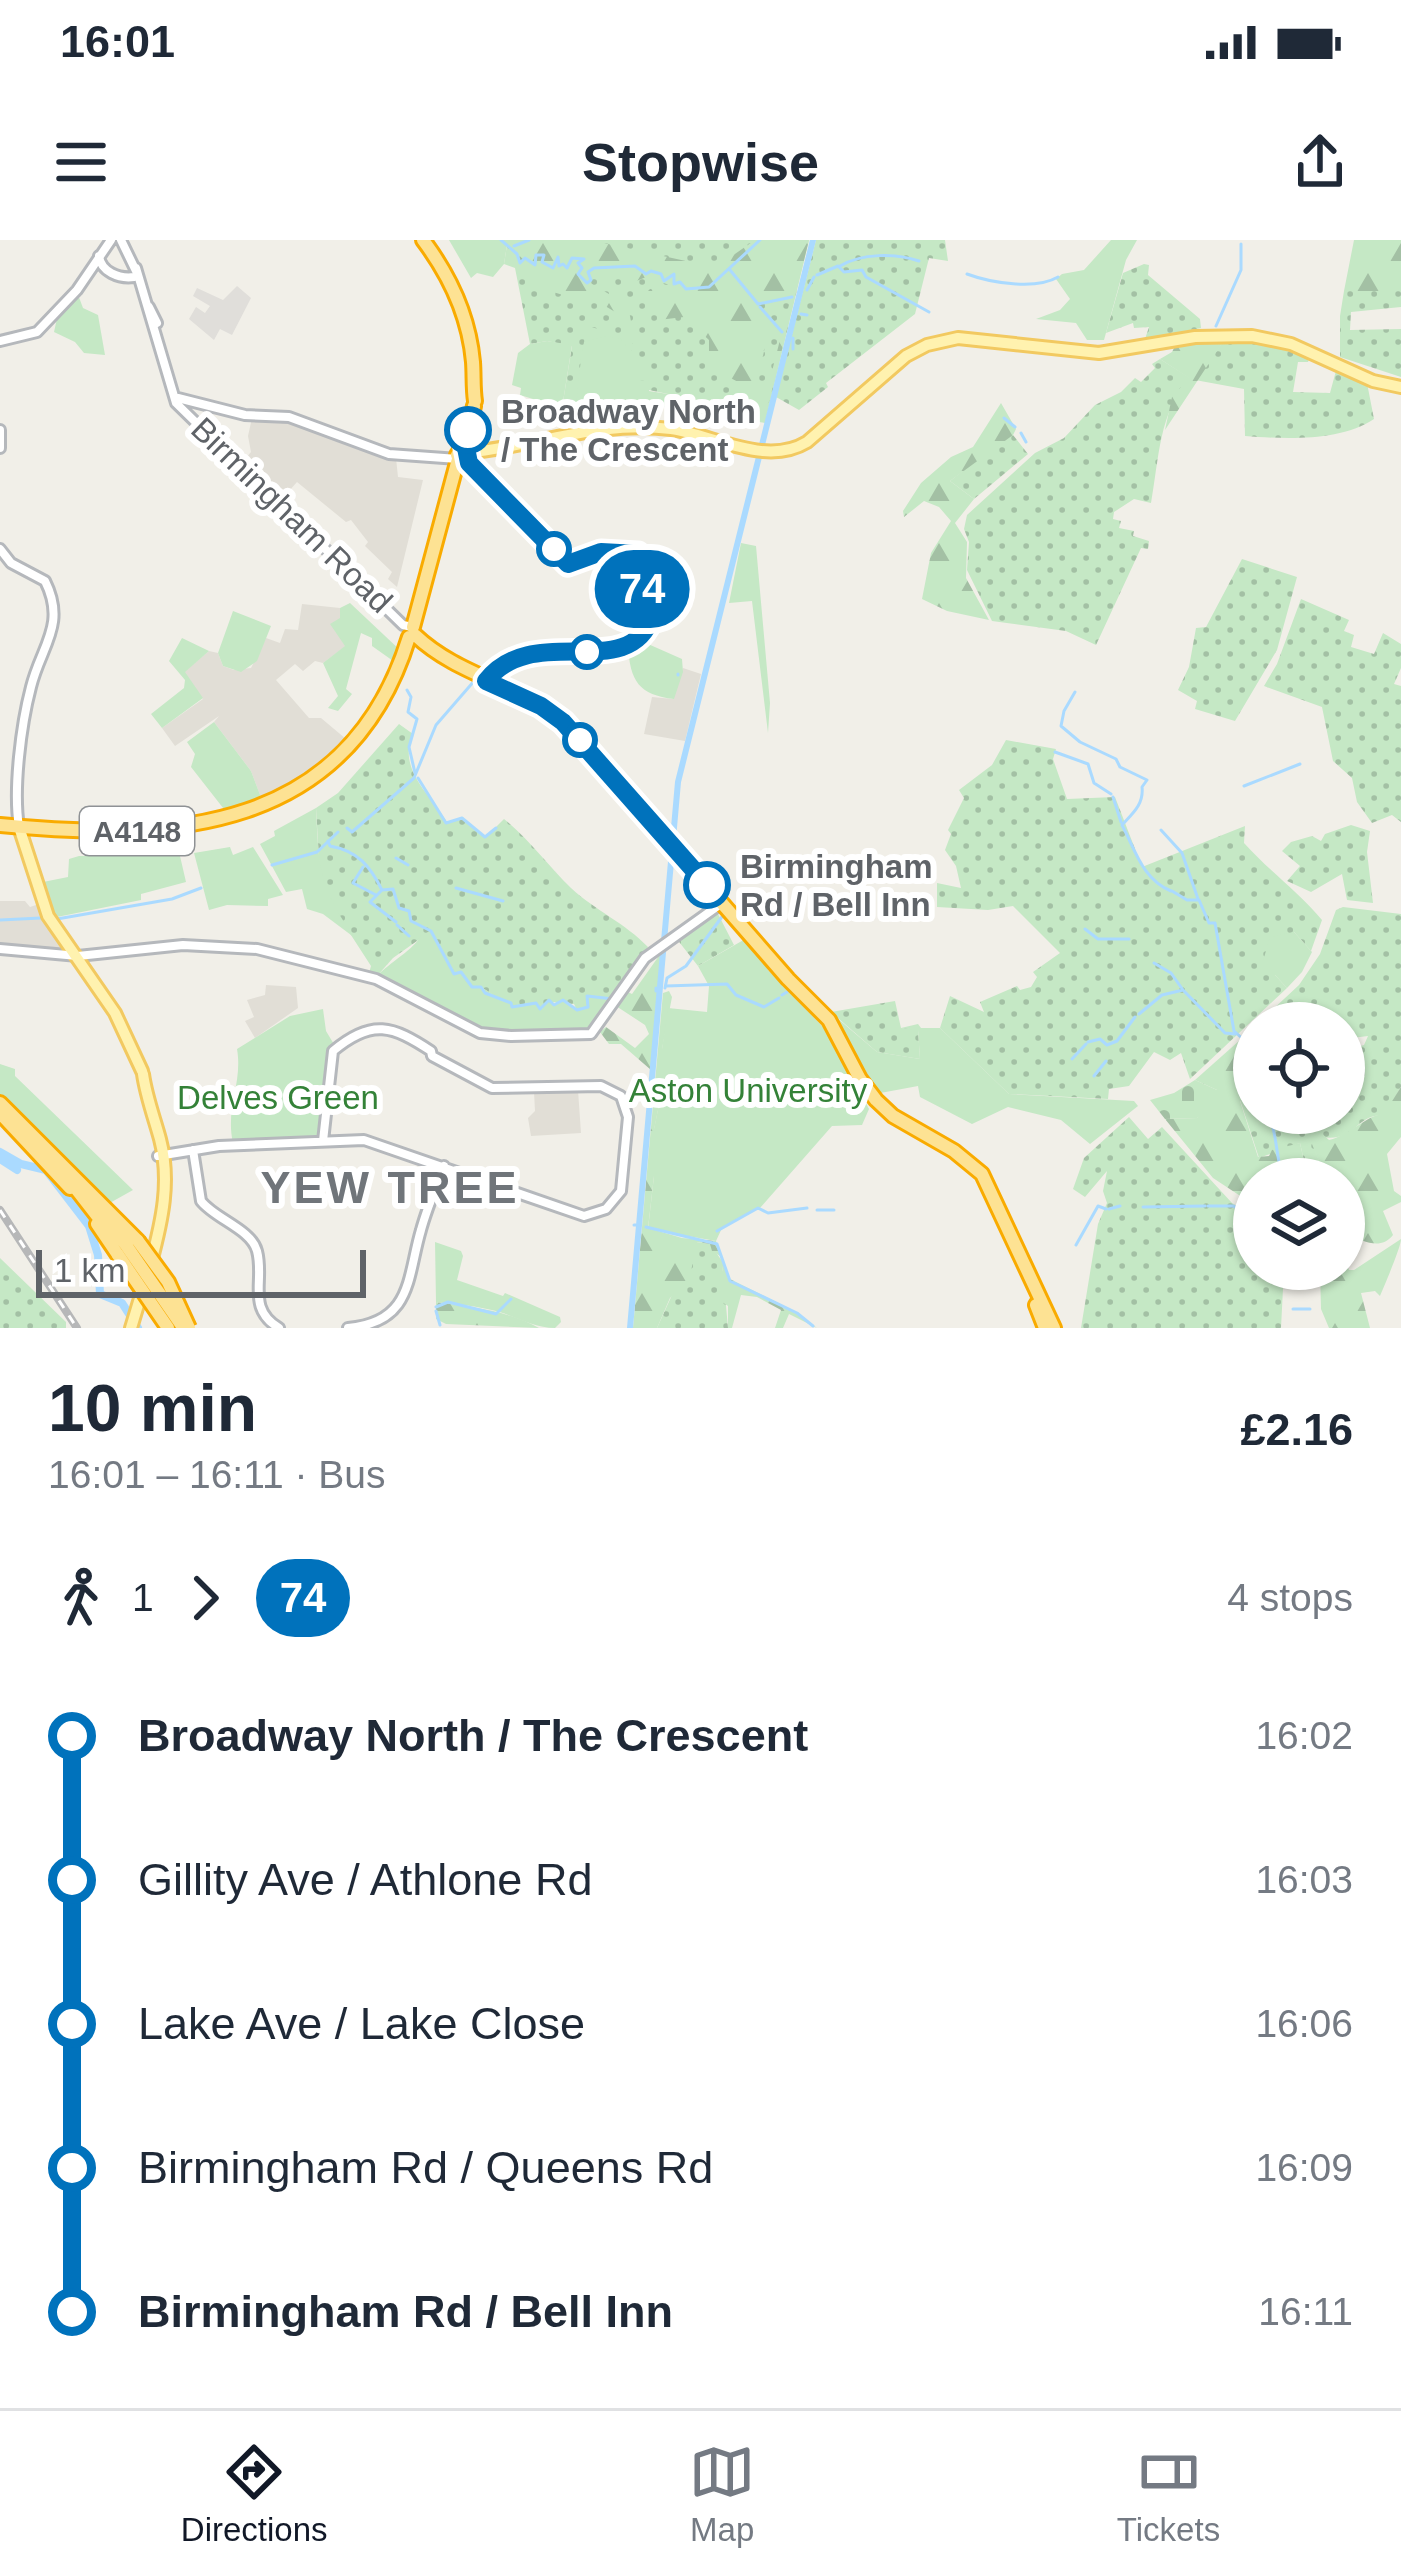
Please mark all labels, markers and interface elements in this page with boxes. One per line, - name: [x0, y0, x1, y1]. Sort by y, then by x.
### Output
- text: 16:01: [60, 16, 175, 67]
- icon: menu: [48, 129, 114, 195]
- icon: share: [1287, 129, 1353, 195]
- text: Stopwise: [582, 132, 819, 192]
- place label: Broadway North / The Crescent: [501, 393, 756, 468]
- marker: Broadway North / The Crescent: [446, 408, 490, 452]
- street label: Birmingham Road: [184, 410, 400, 620]
- unlabelled marker: [538, 533, 570, 565]
- line badge: 74: [588, 550, 696, 628]
- text: 74: [619, 565, 665, 612]
- unlabelled marker: [571, 636, 603, 668]
- unlabelled marker: [564, 724, 596, 756]
- road number: A4148: [80, 807, 194, 855]
- place label: Birmingham Rd / Bell Inn: [740, 848, 933, 923]
- marker: Birmingham Rd / Bell Inn: [685, 863, 729, 907]
- map controls: [1233, 1002, 1365, 1290]
- button: locate: [1233, 1002, 1365, 1134]
- park label: Aston University: [629, 1072, 868, 1109]
- park label: Delves Green: [177, 1079, 379, 1116]
- button: layers: [1233, 1158, 1365, 1290]
- district label: YEW TREE: [260, 1162, 520, 1213]
- scale bar: [36, 1244, 366, 1297]
- text: 1 km: [54, 1252, 126, 1289]
- text: 10 min: [48, 1371, 257, 1445]
- text: £2.16: [1240, 1404, 1353, 1455]
- text: 16:01 – 16:11 · Bus: [48, 1453, 386, 1496]
- icon: walk: [48, 1565, 114, 1631]
- icon: forward: [172, 1565, 238, 1631]
- text: 74: [280, 1574, 326, 1621]
- text: 1: [132, 1576, 154, 1619]
- text: 4 stops: [1227, 1576, 1353, 1619]
- text: Broadway North / The Crescent: [138, 1710, 808, 1761]
- text: 16:02: [1255, 1714, 1353, 1757]
- text: Gillity Ave / Athlone Rd: [138, 1854, 592, 1905]
- text: 16:03: [1255, 1858, 1353, 1901]
- text: Lake Ave / Lake Close: [138, 1998, 585, 2049]
- text: 16:06: [1255, 2002, 1353, 2045]
- text: Birmingham Rd / Queens Rd: [138, 2142, 713, 2193]
- text: 16:09: [1255, 2146, 1353, 2189]
- text: Birmingham Rd / Bell Inn: [138, 2286, 673, 2337]
- text: 16:11: [1258, 2290, 1353, 2333]
- tab: Directions: [181, 2439, 328, 2549]
- tab: Map: [689, 2439, 755, 2549]
- tab: Tickets: [1117, 2439, 1220, 2549]

